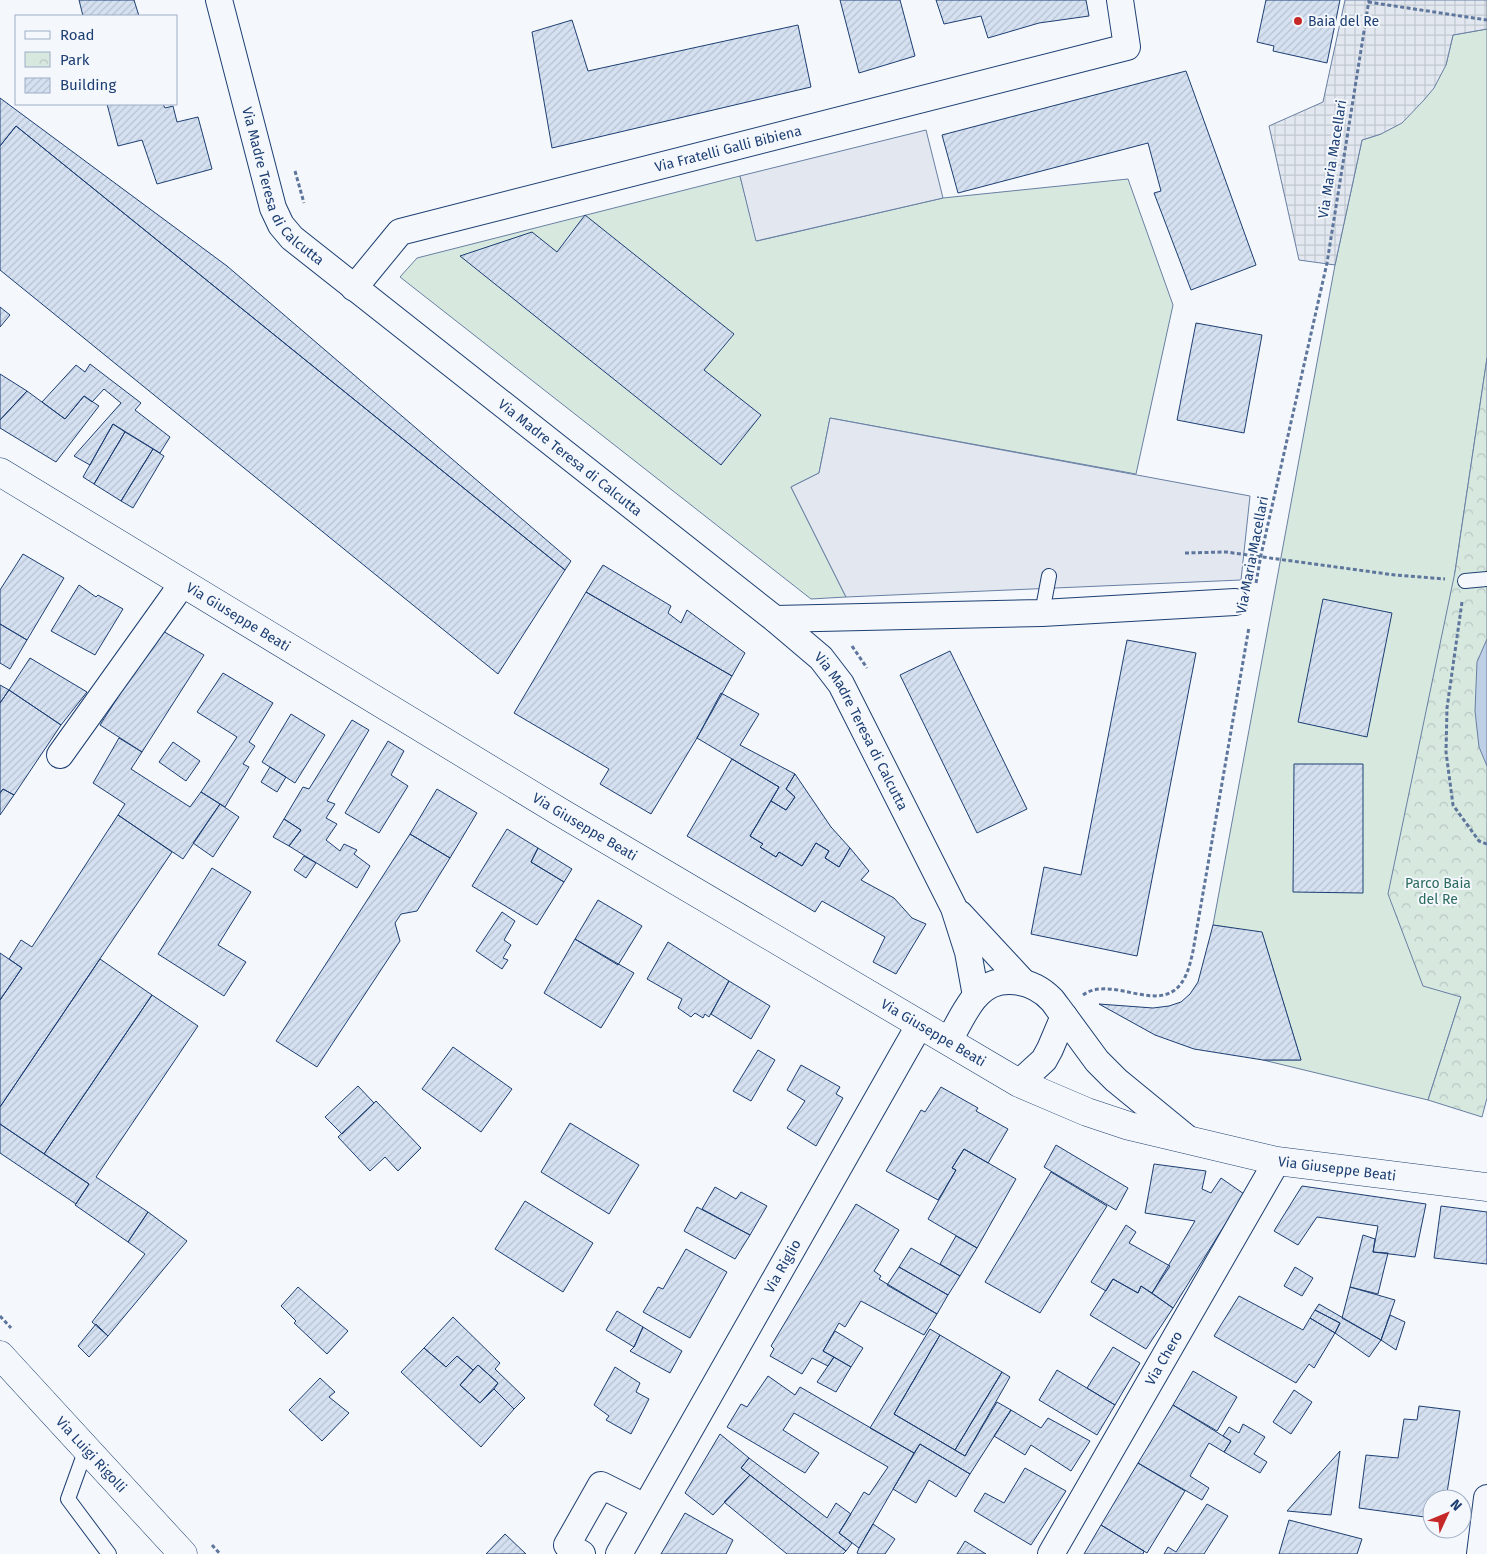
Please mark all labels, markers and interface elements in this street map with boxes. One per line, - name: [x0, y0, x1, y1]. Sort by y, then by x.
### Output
- place label: Baia del Re: [1308, 13, 1379, 30]
- legend: [15, 15, 178, 105]
- marker: Baia del Re: [1292, 15, 1304, 27]
- text: Road: [60, 26, 95, 44]
- text: Park: [60, 51, 90, 69]
- text: Building: [60, 76, 116, 94]
- street label: Via Maria Macellari: [1315, 99, 1350, 220]
- street label: Via Madre Teresa di Calcutta: [238, 105, 327, 269]
- street label: Via Fratelli Galli Bibiena: [653, 122, 803, 176]
- street label: Via Madre Teresa di Calcutta: [495, 396, 645, 520]
- street label: Via Maria Macellari: [1233, 495, 1272, 616]
- street label: Via Giuseppe Beati: [183, 579, 293, 655]
- street label: Via Madre Teresa di Calcutta: [811, 648, 911, 813]
- street label: Via Giuseppe Beati: [529, 789, 640, 865]
- park label: Parco Baia del Re: [1405, 875, 1471, 908]
- street label: Via Giuseppe Beati: [878, 995, 989, 1071]
- street label: Via Giuseppe Beati: [1277, 1153, 1397, 1185]
- street label: Via Riglio: [761, 1237, 805, 1296]
- street label: Via Chero: [1142, 1328, 1186, 1389]
- street label: Via Luigi Rigolli: [52, 1413, 130, 1496]
- north arrow: [1422, 1489, 1472, 1539]
- text: N: [1447, 1496, 1465, 1515]

